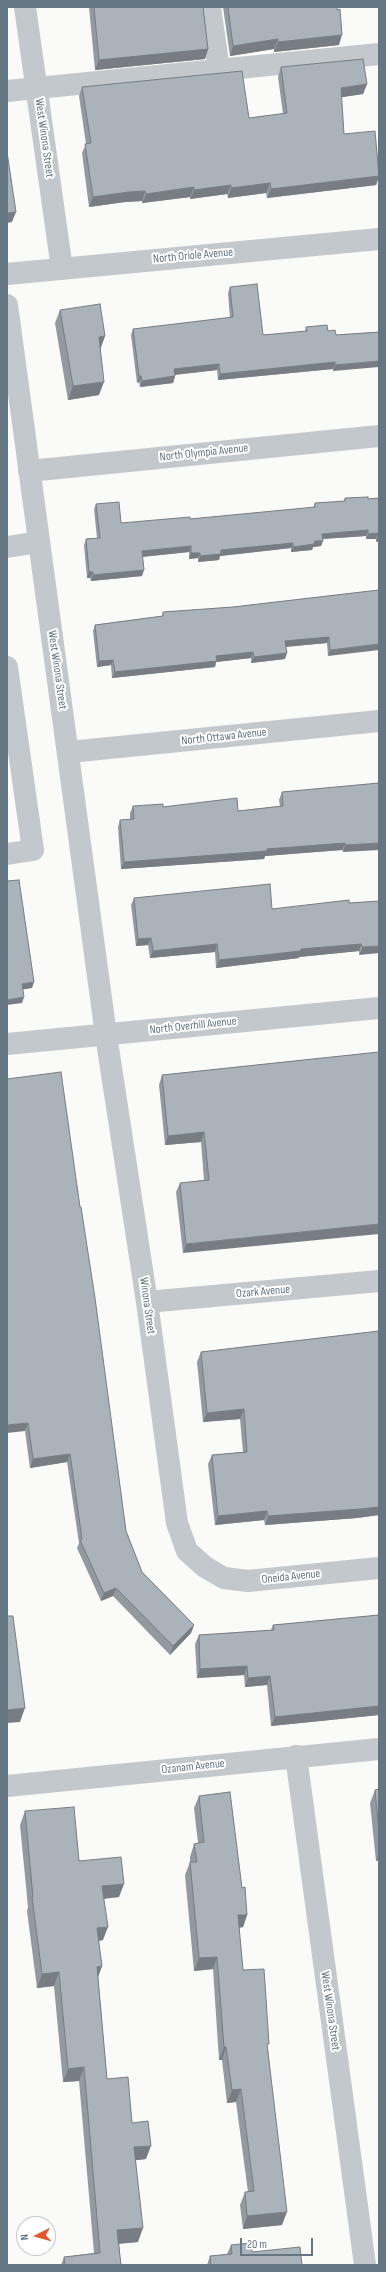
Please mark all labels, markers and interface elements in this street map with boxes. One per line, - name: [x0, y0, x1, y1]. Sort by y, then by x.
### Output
- street label: West Winona Street: [31, 98, 57, 178]
- street label: North Oriole Avenue: [152, 245, 234, 267]
- street label: North Olympia Avenue: [159, 441, 249, 465]
- street label: West Winona Street: [44, 630, 70, 710]
- street label: North Ottawa Avenue: [181, 725, 267, 749]
- street label: North Overhill Avenue: [149, 1014, 237, 1038]
- street label: Winona Street: [136, 1277, 158, 1335]
- street label: Ozark Avenue: [235, 1282, 291, 1302]
- street label: Oneida Avenue: [261, 1567, 321, 1587]
- street label: Ozanam Avenue: [161, 1757, 225, 1777]
- street label: West Winona Street: [317, 1971, 343, 2051]
- north arrow: [16, 2216, 56, 2256]
- scale bar: [242, 2230, 315, 2256]
- text: N: [18, 2234, 31, 2241]
- text: 20 m: [247, 2237, 267, 2252]

